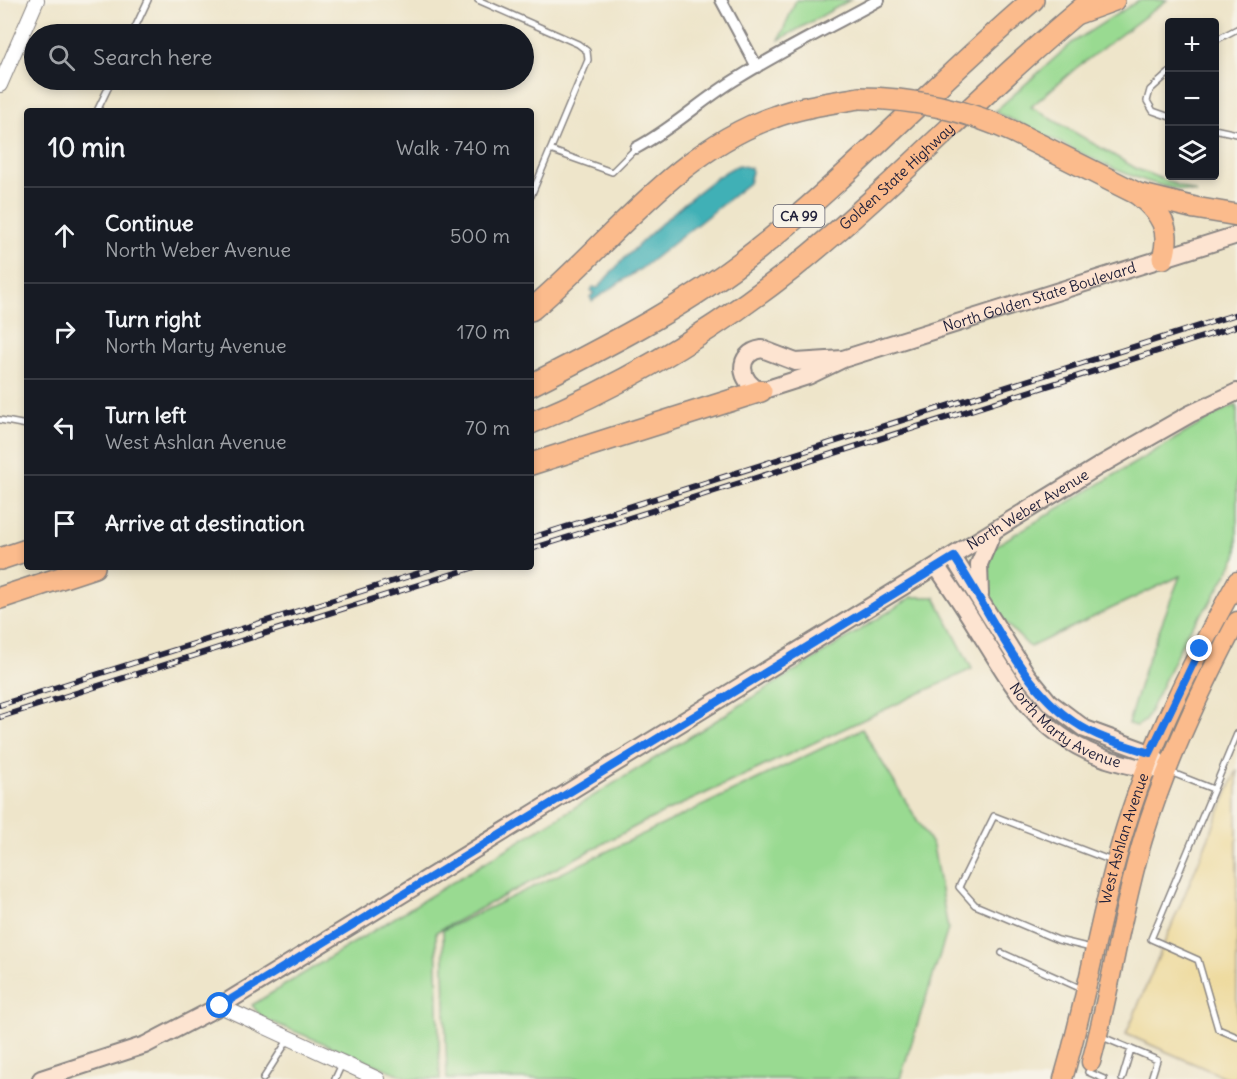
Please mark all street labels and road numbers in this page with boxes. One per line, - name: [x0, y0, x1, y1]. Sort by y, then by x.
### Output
- street label: Golden State Highway: [835, 118, 958, 234]
- road number: CA 99: [774, 205, 824, 227]
- street label: North Golden State Boulevard: [941, 257, 1138, 336]
- street label: North Weber Avenue: [963, 465, 1092, 554]
- street label: North Marty Avenue: [1005, 679, 1123, 772]
- street label: West Ashlan Avenue: [1095, 770, 1153, 906]

